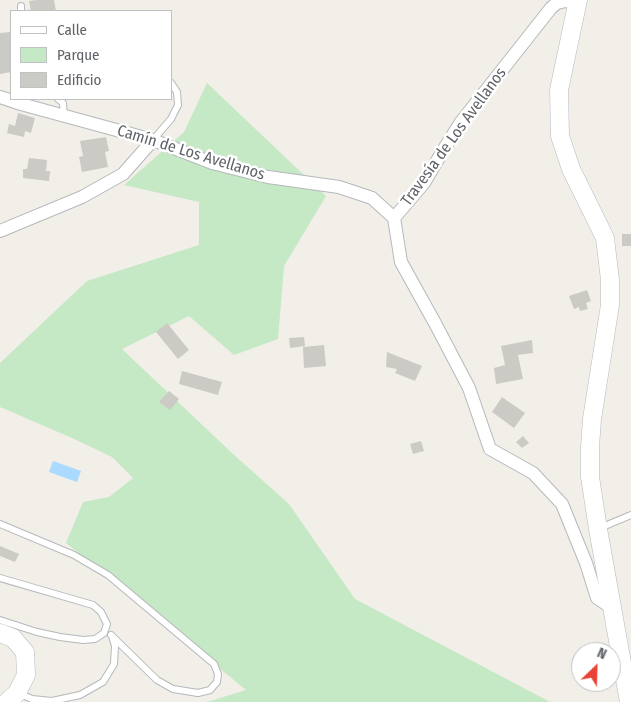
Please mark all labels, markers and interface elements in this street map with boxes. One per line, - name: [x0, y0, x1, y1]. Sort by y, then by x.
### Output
- legend: [10, 10, 172, 100]
- text: Calle: [57, 21, 87, 39]
- text: Parque: [57, 46, 100, 64]
- street label: Travesía de Los Avellanos: [397, 64, 511, 210]
- text: Edificio: [57, 71, 102, 89]
- street label: Camín de Los Avellanos: [115, 121, 267, 185]
- north arrow: [571, 642, 621, 692]
- text: N: [595, 644, 609, 663]

